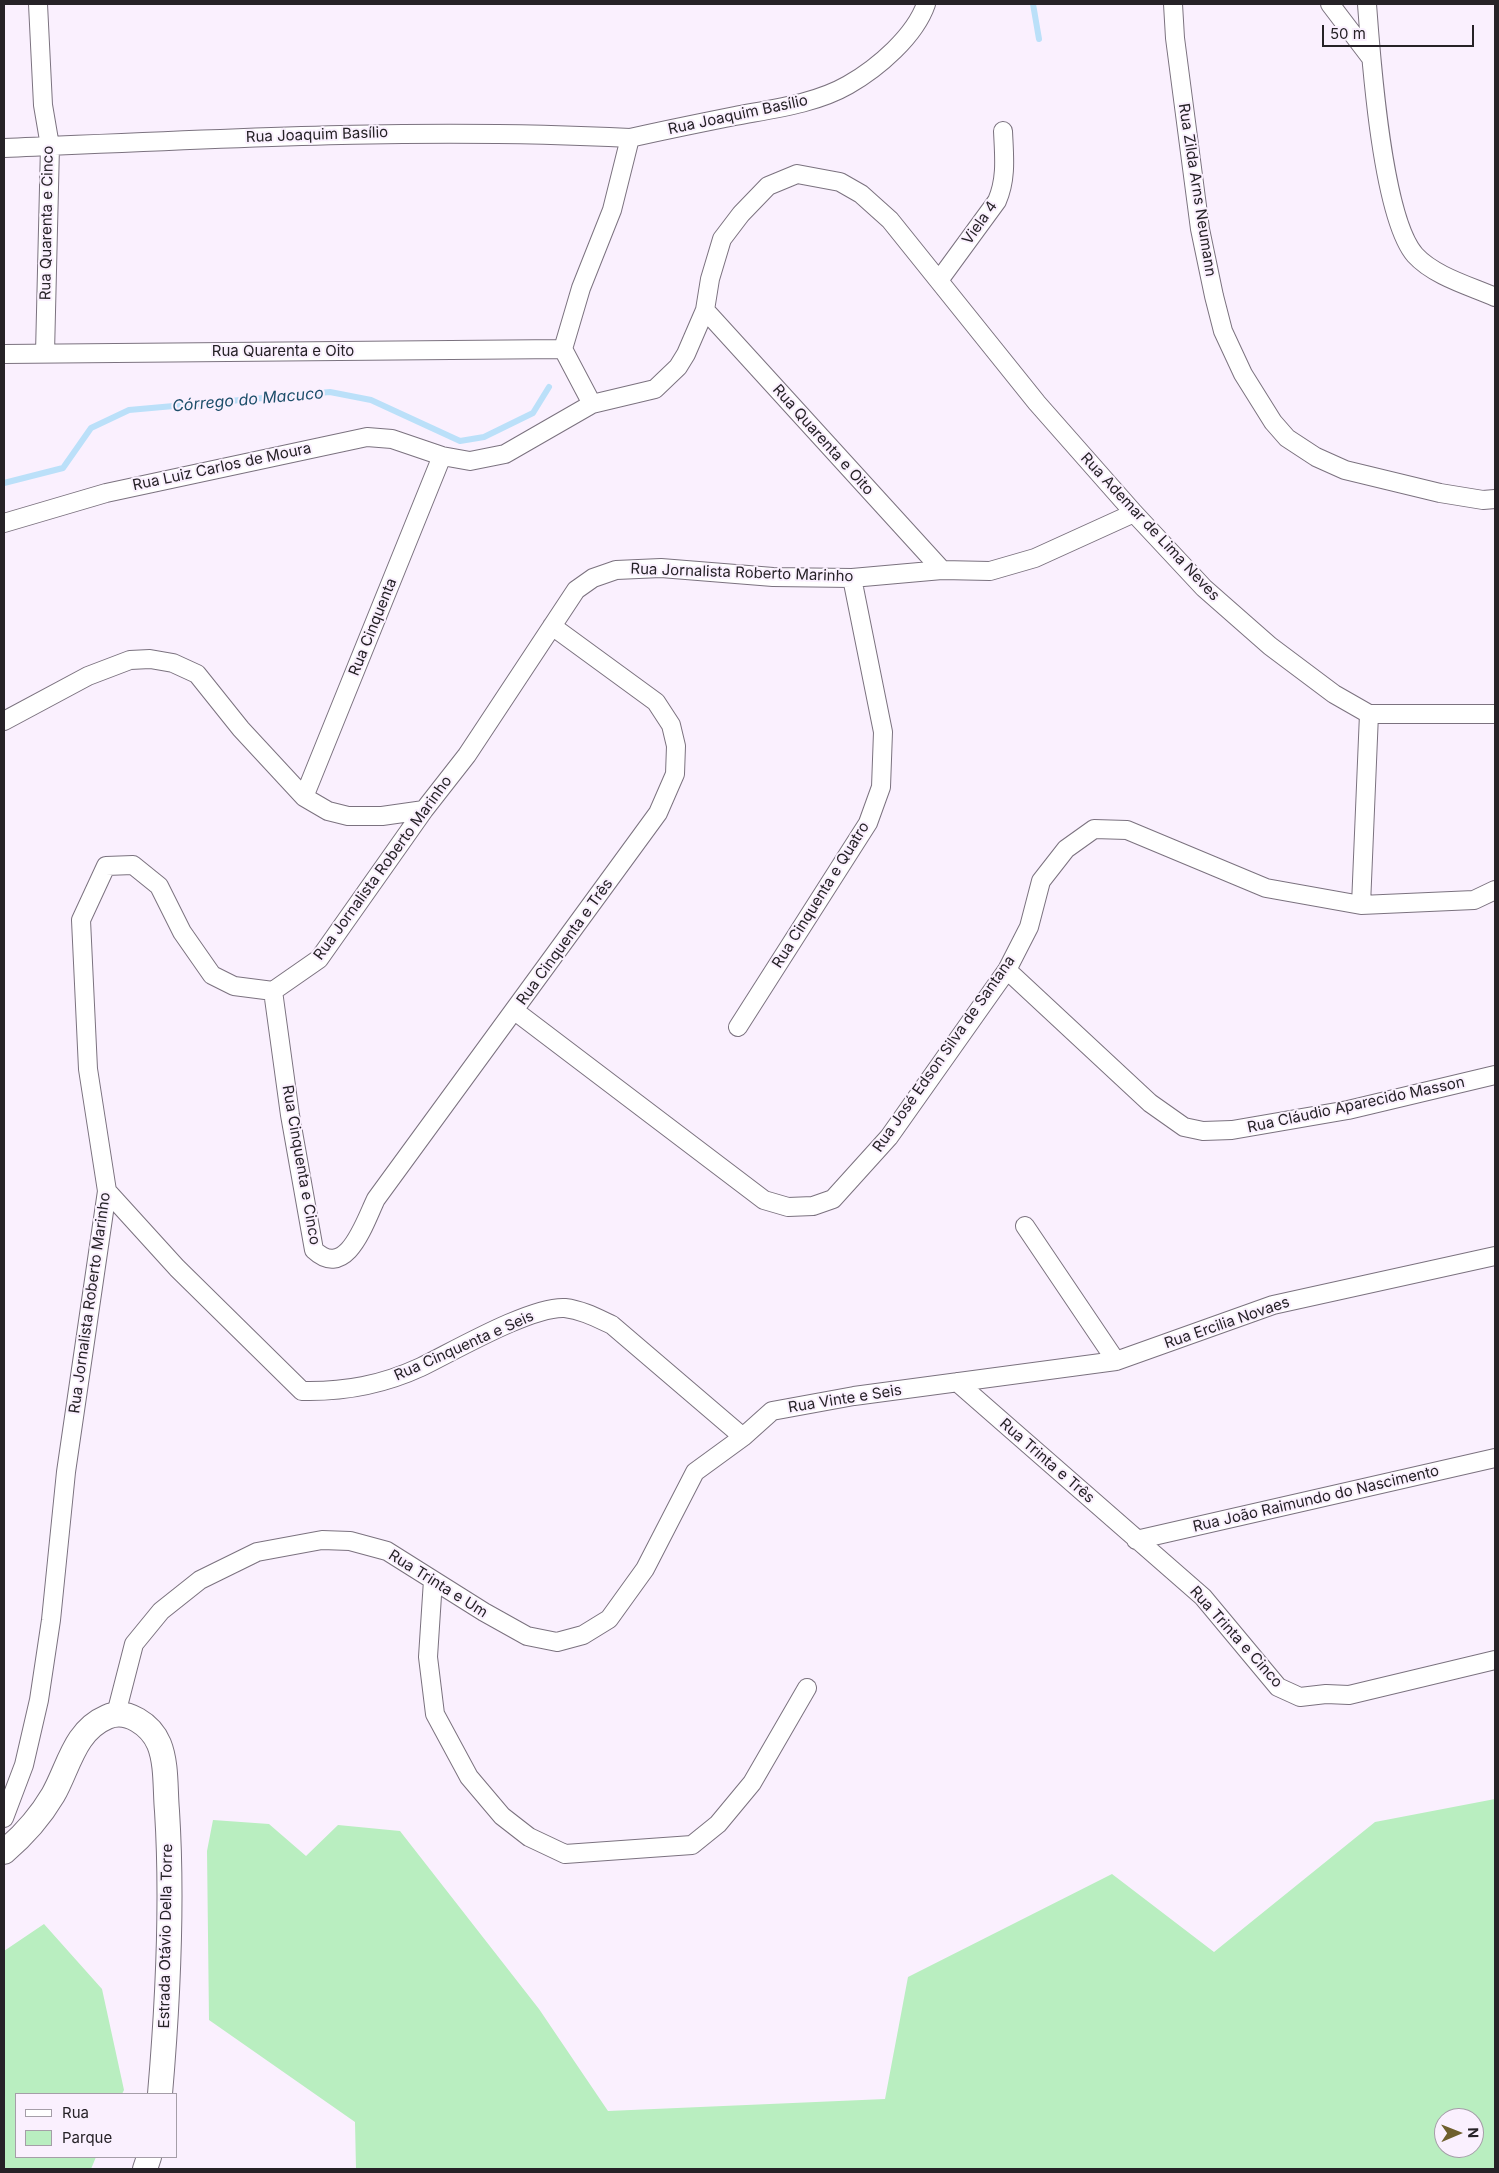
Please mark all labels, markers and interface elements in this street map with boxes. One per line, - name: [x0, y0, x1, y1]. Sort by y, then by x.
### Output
- scale bar: [1324, 15, 1476, 47]
- text: 50 m: [1330, 24, 1366, 43]
- street label: Rua Joaquim Basílio: [666, 91, 810, 139]
- street label: Rua Zilda Arns Neumann: [1174, 102, 1220, 278]
- street label: Rua Joaquim Basílio: [246, 124, 388, 146]
- street label: Rua Quarenta e Cinco: [37, 146, 57, 300]
- street label: Viela 4: [959, 198, 1001, 248]
- street label: Rua Quarenta e Oito: [212, 342, 354, 360]
- street label: Rua Quarenta e Oito: [769, 381, 877, 499]
- water label: Córrego do Macuco: [171, 384, 325, 416]
- street label: Rua Luiz Carlos de Moura: [131, 439, 313, 495]
- street label: Rua Ademar de Lima Neves: [1077, 449, 1223, 605]
- street label: Rua Jornalista Roberto Marinho: [630, 560, 854, 586]
- street label: Rua Cinquenta: [345, 576, 401, 678]
- street label: Rua Jornalista Roberto Marinho: [310, 772, 456, 964]
- street label: Rua Cinquenta e Quatro: [769, 819, 873, 971]
- street label: Rua Cinquenta e Três: [513, 875, 617, 1009]
- street label: Rua José Edson Silva de Santana: [869, 952, 1019, 1156]
- street label: Rua Cláudio Aparecido Masson: [1246, 1073, 1466, 1137]
- street label: Rua Cinquenta e Cinco: [278, 1084, 324, 1246]
- street label: Rua Jornalista Roberto Marinho: [66, 1191, 114, 1415]
- street label: Rua Ercilia Novaes: [1162, 1293, 1292, 1353]
- street label: Rua Cinquenta e Seis: [391, 1307, 537, 1385]
- street label: Rua Vinte e Seis: [787, 1381, 903, 1417]
- street label: Rua Trinta e Três: [996, 1415, 1098, 1507]
- street label: Rua João Raimundo do Nascimento: [1191, 1462, 1441, 1536]
- street label: Rua Trinta e Um: [385, 1546, 491, 1622]
- street label: Rua Trinta e Cinco: [1186, 1583, 1286, 1691]
- street label: Estrada Otávio Della Torre: [155, 1844, 177, 2028]
- legend: [15, 2093, 178, 2158]
- text: Rua: [62, 2103, 89, 2122]
- north arrow: [1434, 2108, 1484, 2158]
- text: N: [1465, 2127, 1482, 2138]
- text: Parque: [62, 2128, 112, 2147]

